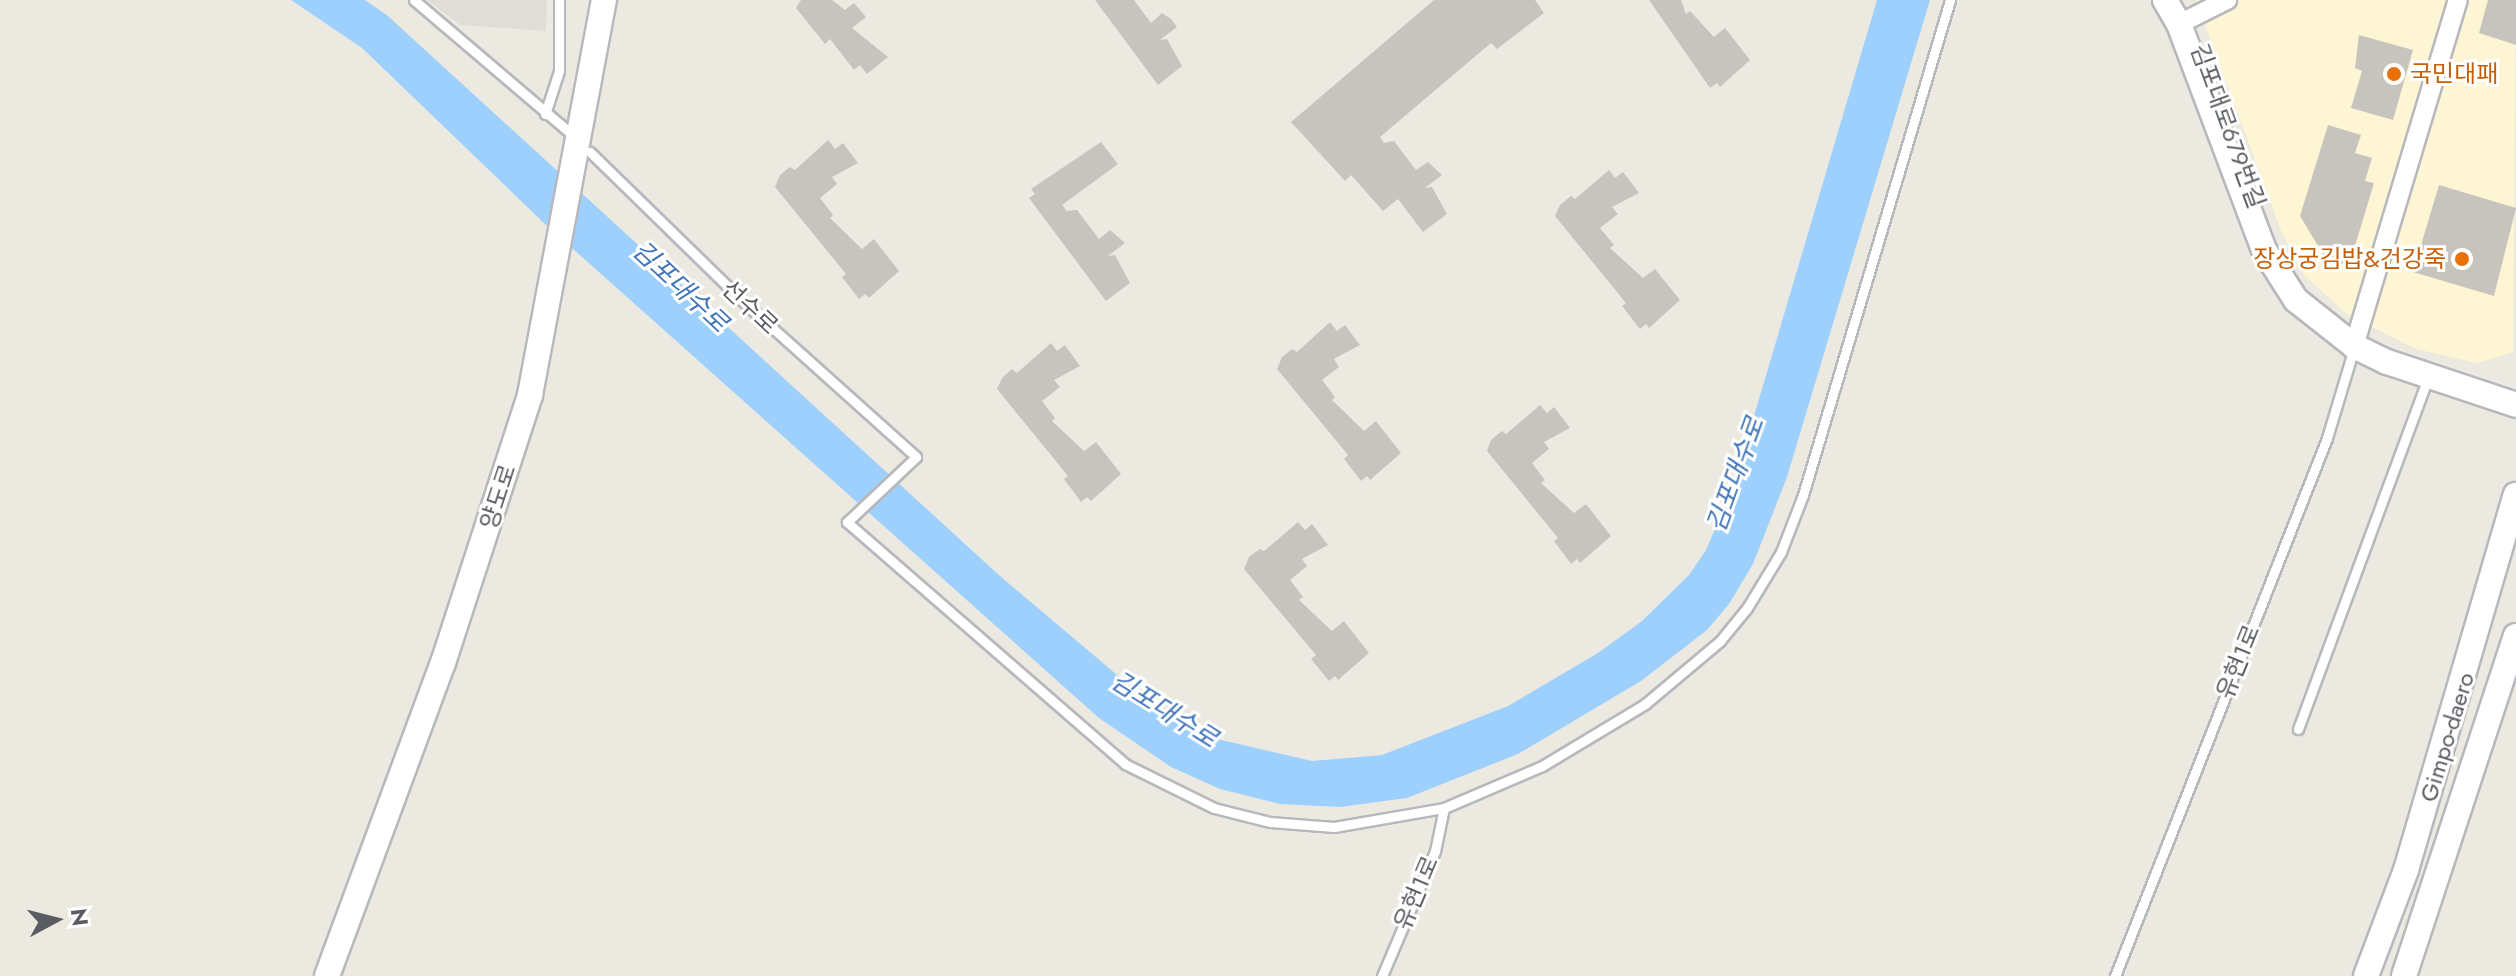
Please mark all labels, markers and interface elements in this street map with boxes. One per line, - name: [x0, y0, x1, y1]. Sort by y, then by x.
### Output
- street label: 김포대로679번길: [2185, 40, 2271, 212]
- place label: 국민대패: [2410, 60, 2498, 88]
- marker: 국민대패: [2385, 65, 2403, 83]
- water label: 김포대수로: [626, 235, 734, 339]
- place label: 장상궁김밥&건강죽: [2253, 245, 2446, 273]
- marker: 장상궁김밥&건강죽: [2453, 250, 2471, 268]
- street label: 선수로: [716, 274, 784, 340]
- water label: 김포대수로: [1701, 413, 1771, 537]
- street label: 양도로: [474, 461, 522, 533]
- street label: 유현1로: [2210, 621, 2266, 703]
- water label: 김포대수로: [1105, 665, 1223, 755]
- street label: Gimpo-daero: [2414, 669, 2480, 805]
- street label: 유현1로: [1388, 852, 1444, 934]
- north arrow: [16, 880, 96, 960]
- text: N: [63, 906, 97, 928]

